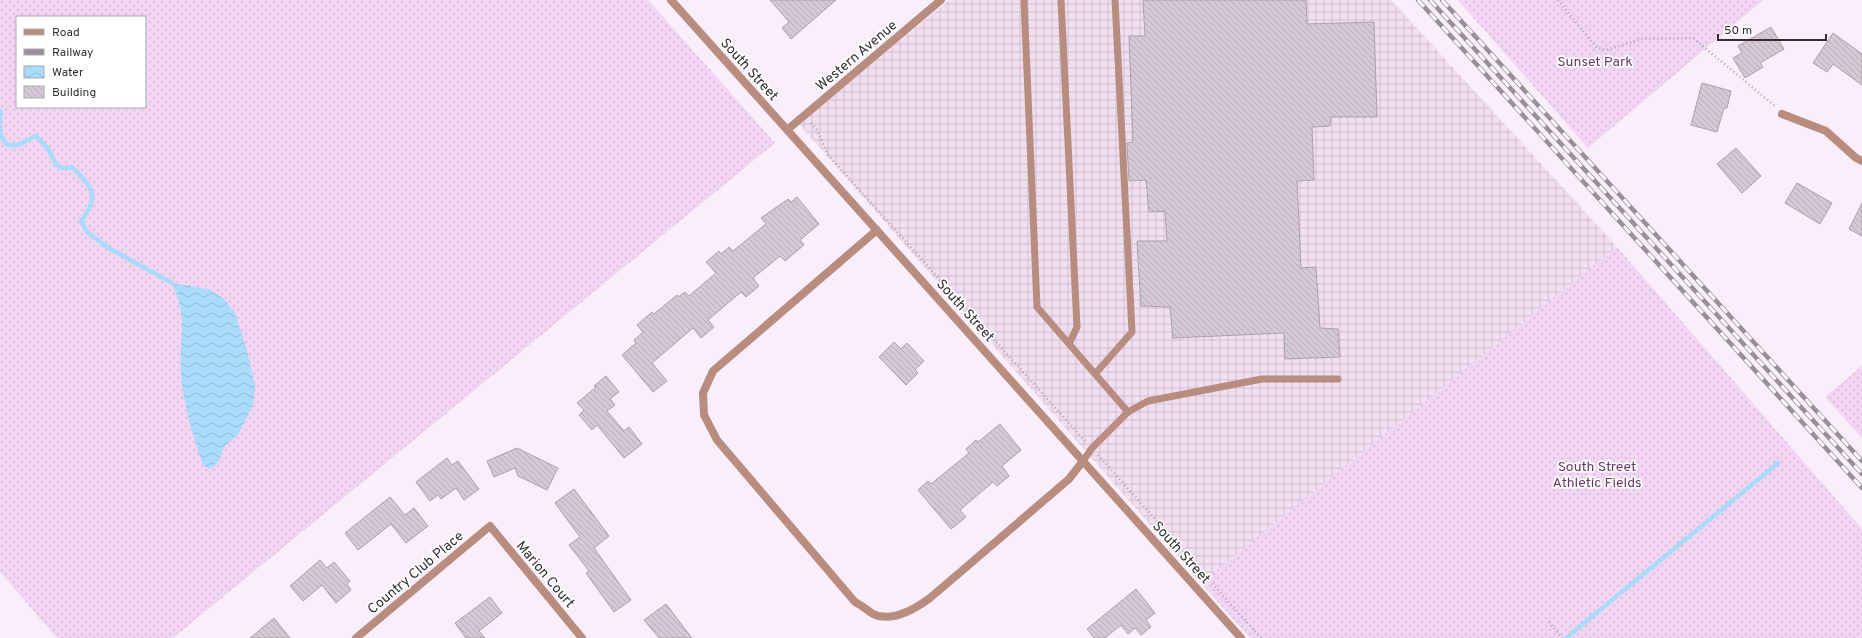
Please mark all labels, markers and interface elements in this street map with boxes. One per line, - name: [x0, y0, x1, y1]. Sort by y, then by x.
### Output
- legend: [16, 16, 146, 108]
- scale bar: [1718, 16, 1826, 42]
- street label: Western Avenue: [813, 17, 901, 95]
- text: 50 m: [1724, 23, 1752, 39]
- text: Road: [52, 25, 80, 41]
- street label: South Street: [716, 35, 781, 105]
- text: Railway: [52, 45, 93, 61]
- park label: Sunset Park: [1557, 54, 1633, 71]
- text: Water: [52, 65, 84, 81]
- text: Building: [52, 85, 96, 101]
- street label: South Street: [932, 276, 997, 346]
- park label: South Street Athletic Fields: [1552, 459, 1642, 492]
- street label: South Street: [1148, 518, 1213, 588]
- street label: Country Club Place: [365, 528, 467, 618]
- street label: Marion Court: [512, 538, 578, 612]

